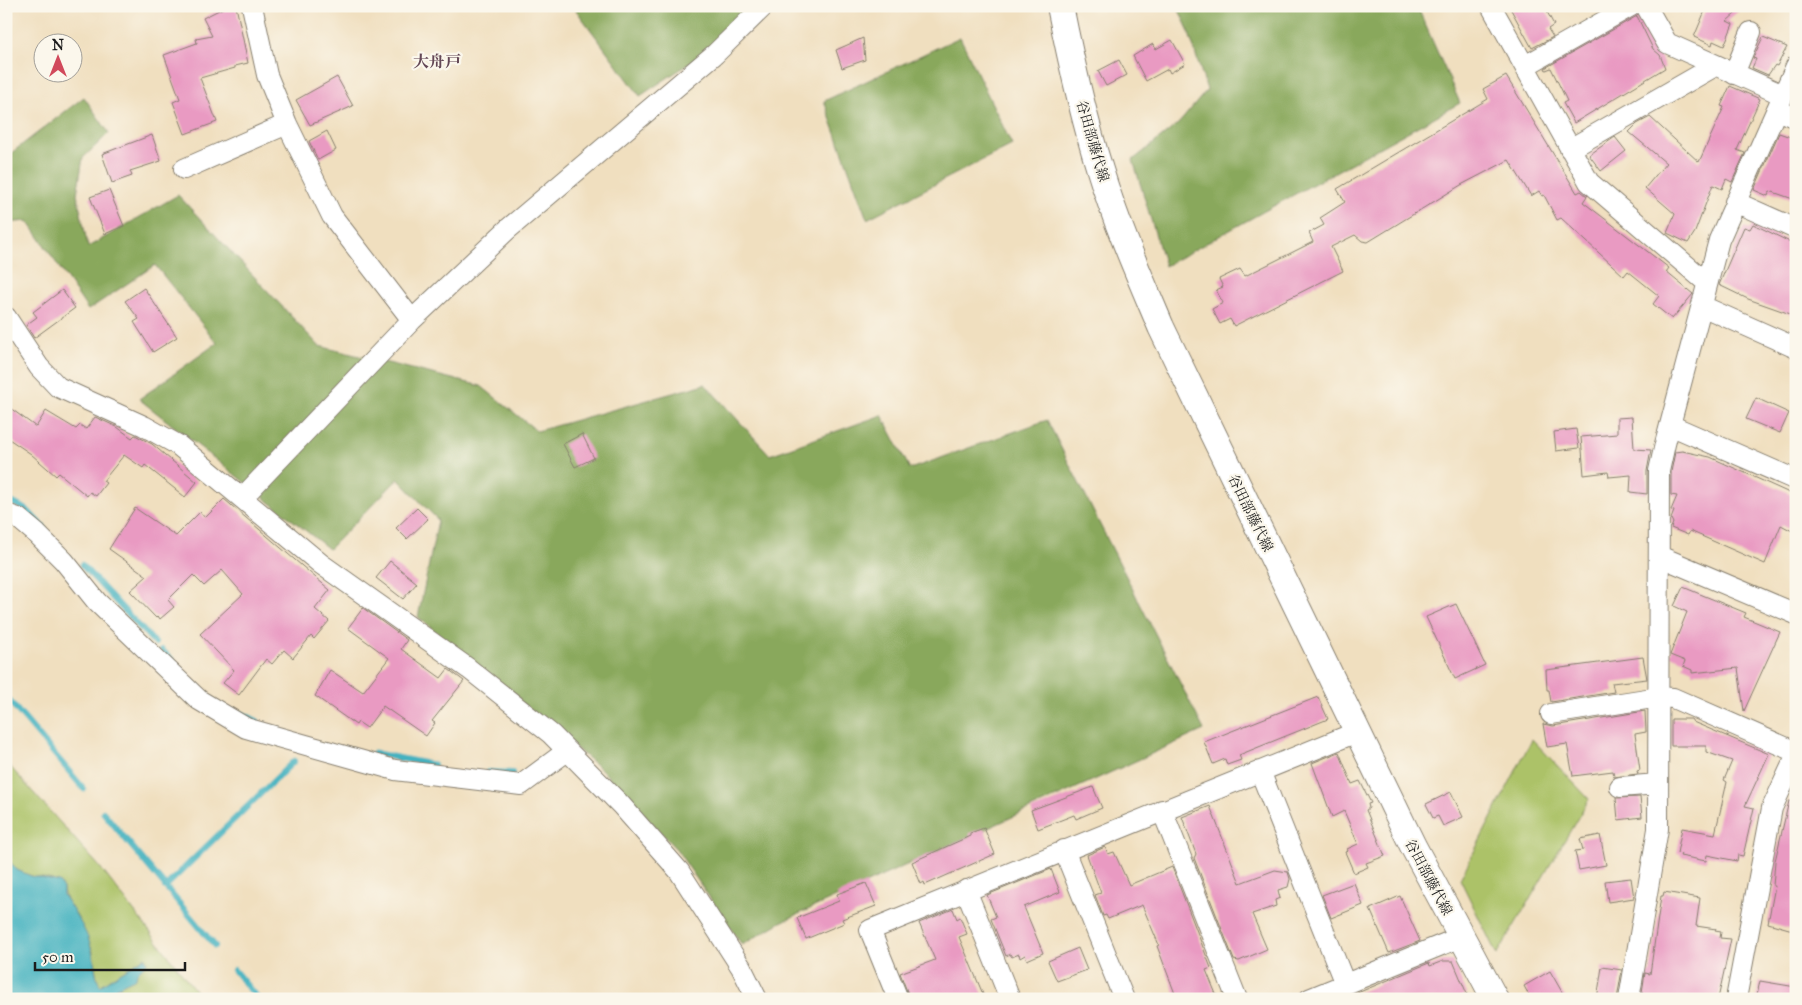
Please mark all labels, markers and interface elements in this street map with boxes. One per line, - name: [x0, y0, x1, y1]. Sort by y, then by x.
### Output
- north arrow: [32, 32, 82, 82]
- text: N: [52, 37, 64, 54]
- district label: 大舟戸: [413, 52, 461, 71]
- street label: 谷田部藤代線: [1073, 98, 1112, 184]
- street label: 谷田部藤代線: [1224, 472, 1277, 555]
- street label: 谷田部藤代線: [1401, 836, 1456, 918]
- scale bar: [35, 940, 185, 972]
- text: 50 m: [42, 948, 74, 966]

